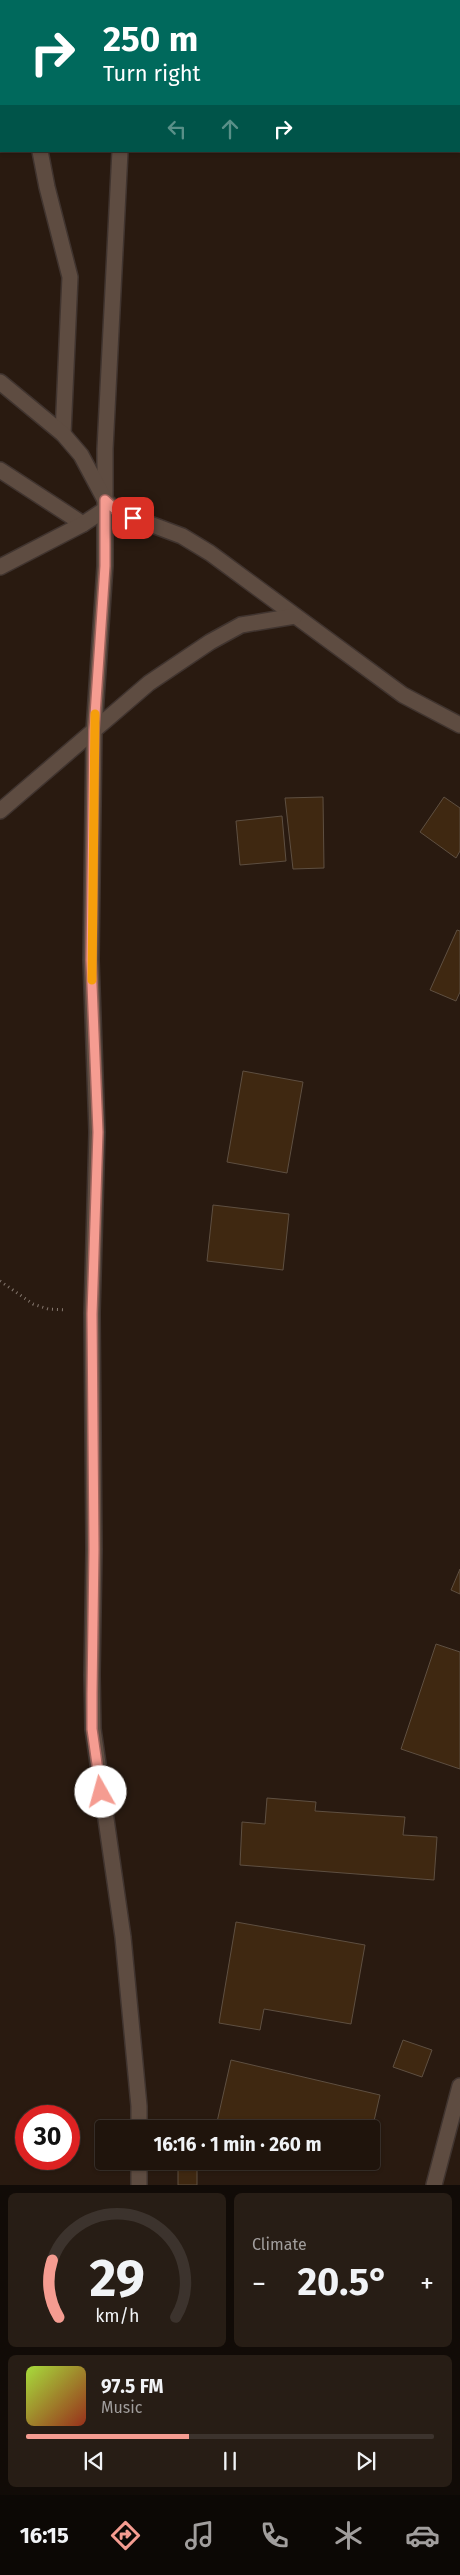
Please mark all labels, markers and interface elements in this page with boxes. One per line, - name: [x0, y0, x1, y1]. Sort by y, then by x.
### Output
- text: 250 m: [103, 18, 198, 60]
- icon: right: [20, 20, 85, 85]
- text: Turn right: [103, 60, 200, 87]
- icon: left: [163, 115, 191, 143]
- icon: ahead: [216, 115, 244, 143]
- icon: right: [269, 115, 297, 143]
- pin: [112, 497, 154, 539]
- icon: arrive: [119, 504, 147, 532]
- position arrow: [74, 1765, 126, 1817]
- speed limit sign: 30: [15, 2105, 80, 2170]
- text: 16:16 · 1 min · 260 m: [153, 2133, 322, 2156]
- text: Climate: [252, 2235, 307, 2254]
- text: 29: [89, 2247, 145, 2310]
- text: 20.5°: [297, 2259, 389, 2305]
- text: −: [252, 2267, 266, 2300]
- text: +: [420, 2267, 434, 2300]
- text: km/h: [95, 2305, 139, 2327]
- text: 97.5 FM: [101, 2375, 163, 2398]
- text: Music: [101, 2398, 142, 2417]
- icon: previous: [80, 2447, 108, 2475]
- icon: pause: [216, 2447, 244, 2475]
- icon: next: [352, 2447, 380, 2475]
- icon: directions: [108, 2518, 143, 2553]
- icon: music: [182, 2518, 217, 2553]
- icon: phone: [257, 2518, 292, 2553]
- icon: climate: [331, 2518, 366, 2553]
- icon: car: [405, 2518, 440, 2553]
- text: 16:15: [20, 2522, 69, 2549]

